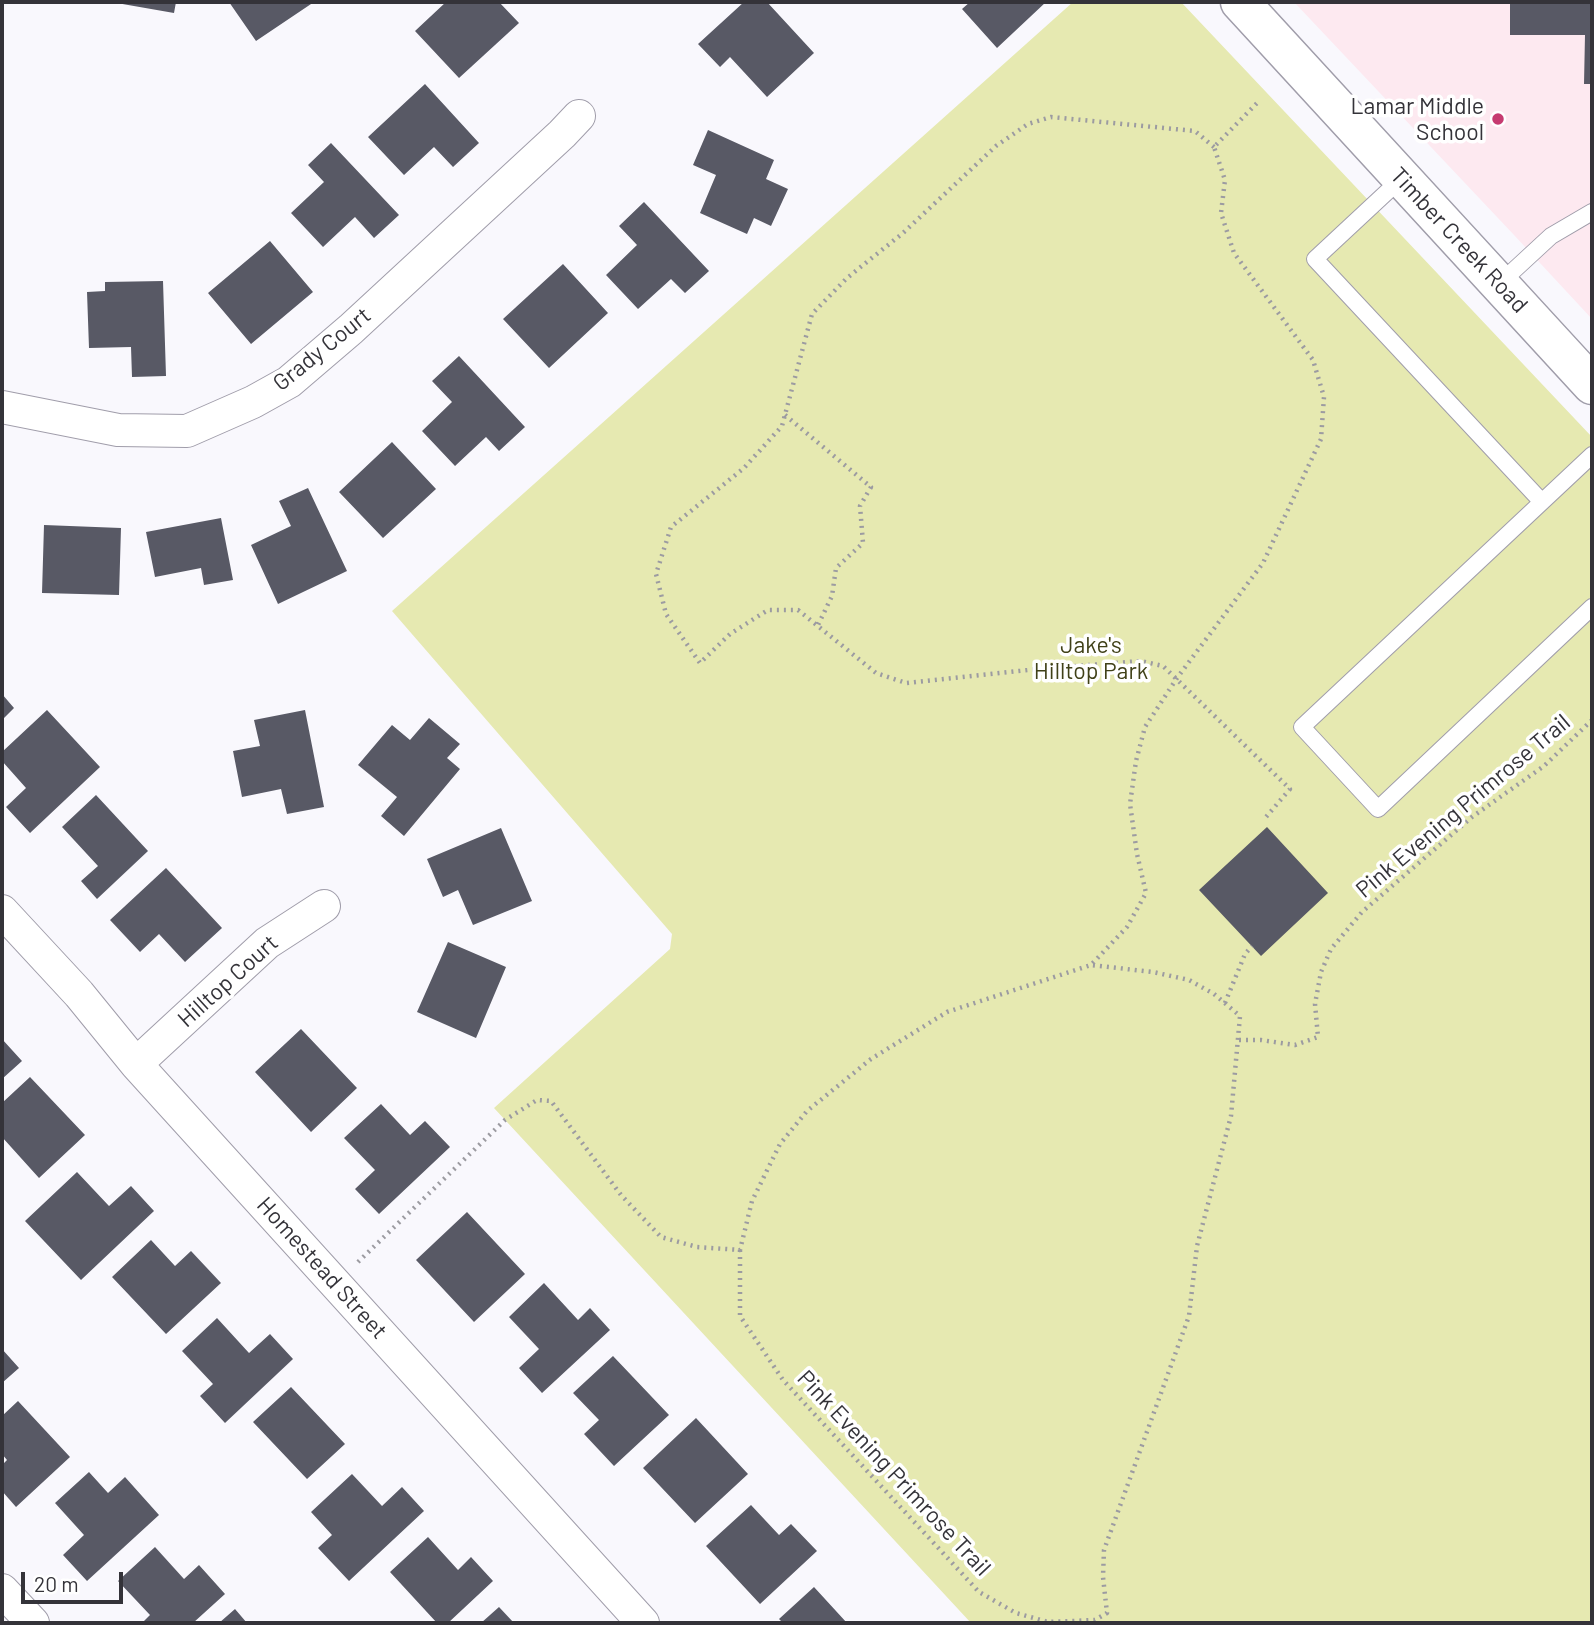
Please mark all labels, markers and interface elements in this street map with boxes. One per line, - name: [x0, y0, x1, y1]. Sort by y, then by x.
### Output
- place label: Lamar Middle School: [1350, 92, 1484, 146]
- marker: Lamar Middle School: [1490, 111, 1506, 127]
- street label: Timber Creek Road: [1384, 161, 1534, 319]
- street label: Grady Court: [268, 301, 376, 397]
- park label: Jake's Hilltop Park: [1034, 631, 1148, 685]
- street label: Pink Evening Primrose Trail: [1350, 708, 1576, 904]
- street label: Hilltop Court: [172, 929, 284, 1033]
- street label: Homestead Street: [251, 1191, 393, 1345]
- street label: Pink Evening Primrose Trail: [792, 1365, 996, 1581]
- scale bar: [24, 1558, 126, 1602]
- text: 20 m: [34, 1571, 79, 1596]

